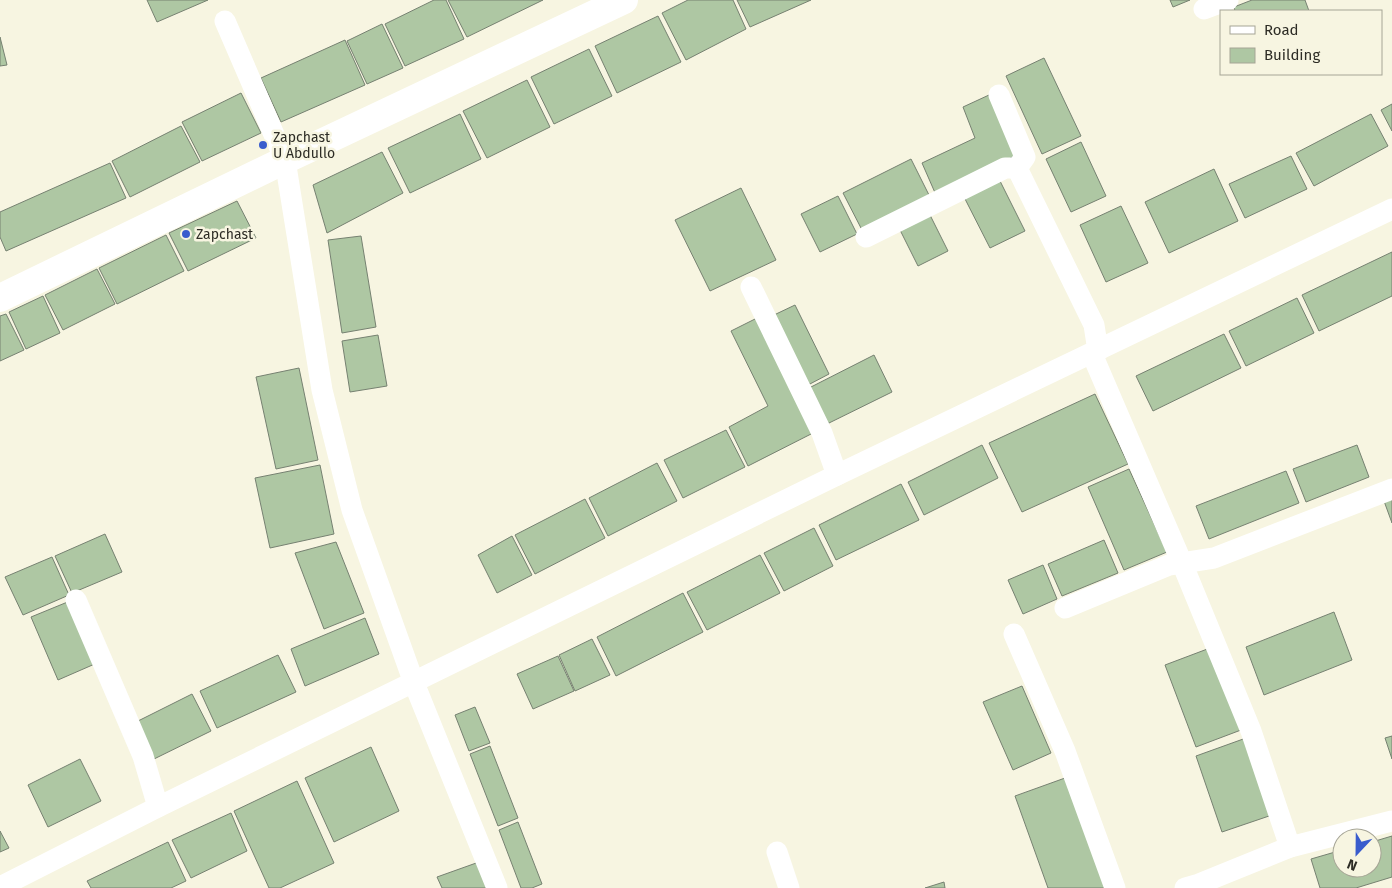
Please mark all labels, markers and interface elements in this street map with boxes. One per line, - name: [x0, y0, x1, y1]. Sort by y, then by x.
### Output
- legend: [1220, 10, 1382, 75]
- text: Road: [1264, 21, 1299, 39]
- text: Building: [1264, 46, 1320, 64]
- place label: Zapchast U Abdullo: [273, 129, 335, 162]
- marker: Zapchast U Abdullo: [257, 139, 269, 151]
- place label: Zapchast: [196, 226, 254, 243]
- marker: Zapchast: [180, 228, 192, 240]
- north arrow: [1332, 828, 1382, 878]
- text: N: [1345, 855, 1360, 874]

